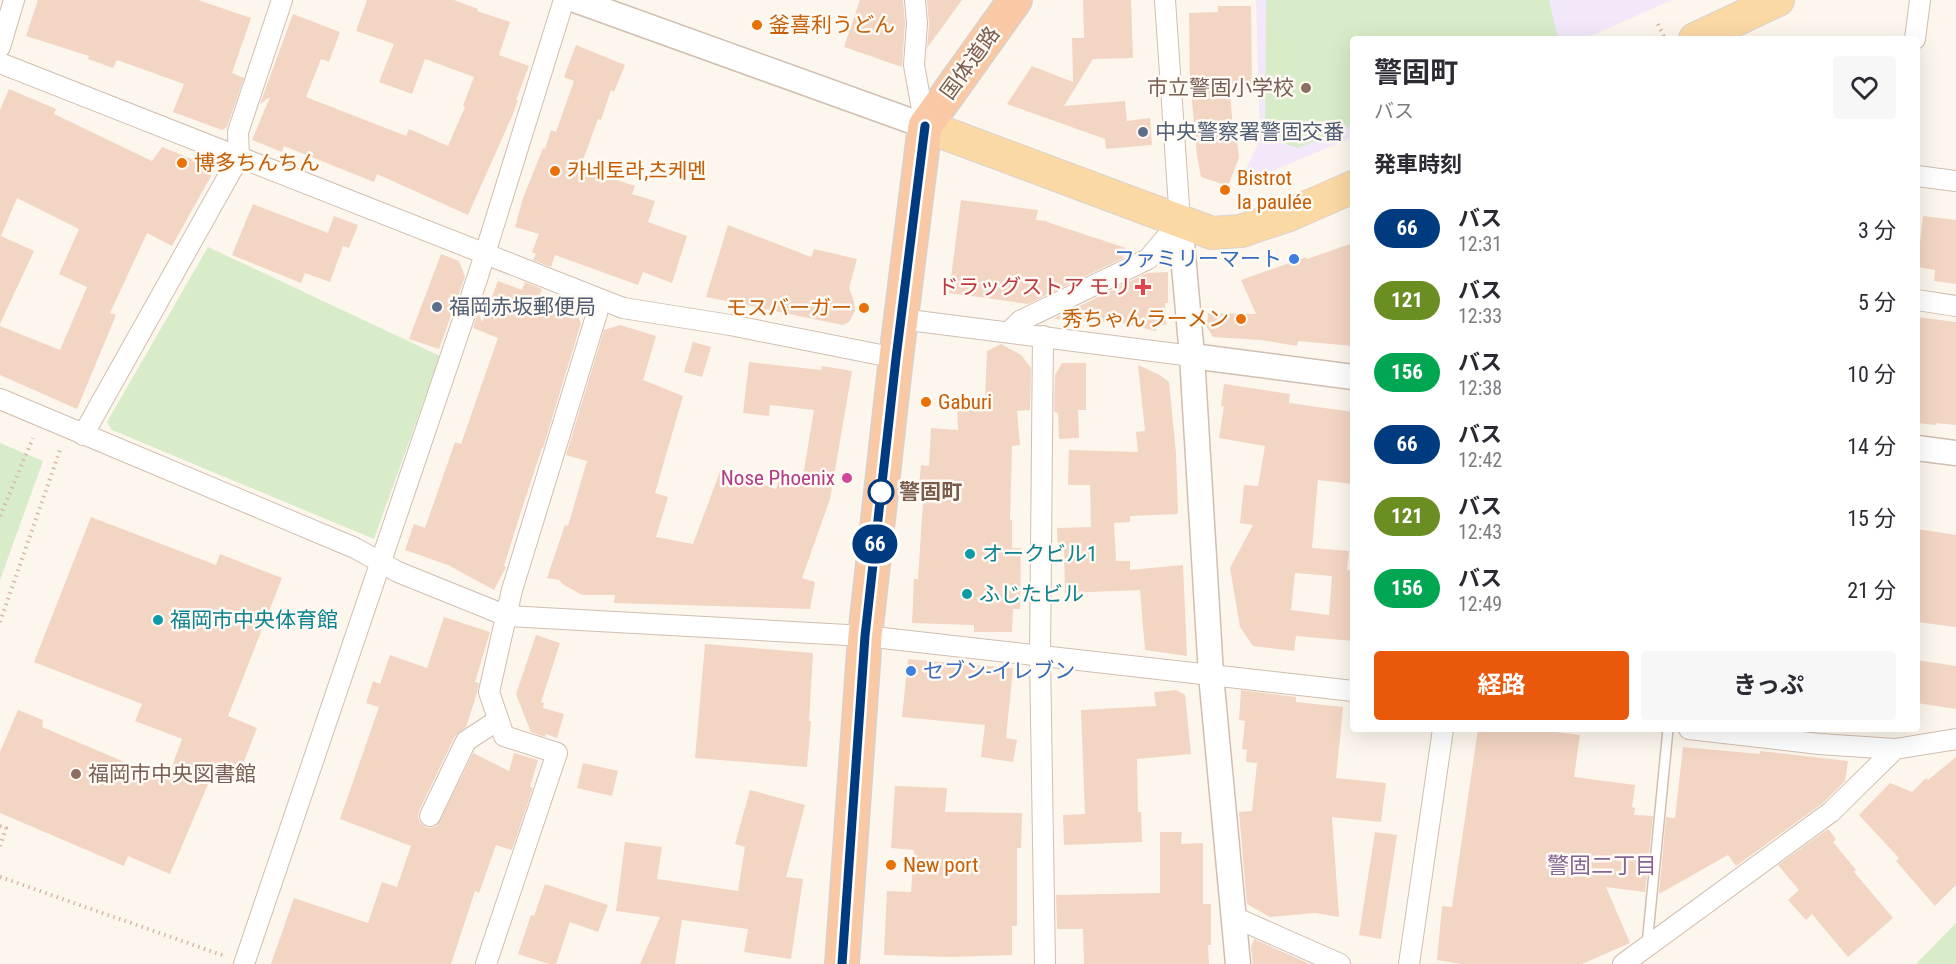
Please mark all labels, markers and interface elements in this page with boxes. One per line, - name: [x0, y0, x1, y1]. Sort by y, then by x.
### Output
- place label: 釜喜利うどん: [769, 13, 895, 37]
- marker: 釜喜利うどん: [750, 18, 764, 32]
- street label: 国体道路: [936, 22, 1004, 104]
- text: 警固町: [1374, 56, 1458, 89]
- button: heart: [1833, 56, 1896, 119]
- place label: 市立警固小学校: [1147, 76, 1294, 100]
- marker: 市立警固小学校: [1299, 81, 1313, 95]
- text: バス: [1374, 99, 1414, 123]
- place label: 中央警察署警固交番: [1155, 120, 1344, 144]
- marker: 中央警察署警固交番: [1136, 125, 1150, 139]
- place label: 博多ちんちん: [194, 151, 320, 175]
- text: 発車時刻: [1374, 152, 1462, 177]
- marker: 博多ちんちん: [175, 156, 189, 170]
- place label: 카네토라,츠케멘: [567, 159, 706, 183]
- marker: 카네토라,츠케멘: [548, 164, 562, 178]
- place label: Bistrot la paulée: [1237, 166, 1312, 214]
- marker: Bistrot la paulée: [1218, 183, 1232, 197]
- text: バス: [1458, 206, 1502, 231]
- text: 66: [1396, 216, 1418, 240]
- text: 3 分: [1858, 218, 1896, 243]
- text: 12:31: [1458, 232, 1502, 256]
- place label: ファミリーマート: [1114, 247, 1282, 271]
- marker: ファミリーマート: [1287, 252, 1301, 266]
- place label: ドラッグストア モリ: [937, 275, 1131, 299]
- text: バス: [1458, 278, 1502, 303]
- marker: ドラッグストア モリ: [1136, 280, 1150, 294]
- text: 121: [1391, 288, 1423, 312]
- text: 5 分: [1858, 290, 1896, 315]
- place label: 福岡赤坂郵便局: [449, 295, 596, 319]
- place label: モスバーガー: [726, 296, 852, 320]
- marker: 福岡赤坂郵便局: [430, 300, 444, 314]
- marker: モスバーガー: [857, 301, 871, 315]
- text: 12:33: [1458, 304, 1502, 328]
- place label: 秀ちゃんラーメン: [1062, 307, 1229, 331]
- marker: 秀ちゃんラーメン: [1234, 312, 1248, 326]
- text: バス: [1458, 350, 1502, 375]
- text: 156: [1391, 360, 1423, 384]
- text: 10 分: [1847, 362, 1896, 387]
- text: 12:38: [1458, 376, 1502, 400]
- place label: Gaburi: [938, 390, 992, 414]
- marker: Gaburi: [919, 395, 933, 409]
- text: バス: [1458, 422, 1502, 447]
- text: 66: [1396, 432, 1418, 456]
- text: 14 分: [1847, 434, 1896, 459]
- text: 12:42: [1458, 448, 1502, 472]
- place label: Nose Phoenix: [721, 466, 835, 490]
- marker: Nose Phoenix: [840, 471, 854, 485]
- marker: 警固町: [868, 479, 894, 505]
- place label: 警固町: [899, 480, 962, 504]
- text: バス: [1458, 494, 1502, 519]
- text: 121: [1391, 504, 1423, 528]
- text: 15 分: [1847, 506, 1896, 531]
- text: 12:43: [1458, 520, 1502, 544]
- line badge: 66: [848, 524, 902, 564]
- text: 66: [864, 532, 886, 556]
- place label: オークビル1: [982, 542, 1097, 566]
- marker: オークビル1: [963, 547, 977, 561]
- text: バス: [1458, 566, 1502, 591]
- text: 156: [1391, 576, 1423, 600]
- text: 21 分: [1847, 578, 1896, 603]
- place label: ふじたビル: [979, 582, 1084, 606]
- marker: ふじたビル: [960, 587, 974, 601]
- text: 12:49: [1458, 592, 1502, 616]
- place label: 福岡市中央体育館: [170, 608, 338, 632]
- marker: 福岡市中央体育館: [151, 613, 165, 627]
- button: 経路: [1374, 651, 1629, 720]
- button: きっぷ: [1641, 651, 1896, 720]
- place label: セブン-イレブン: [923, 659, 1075, 683]
- marker: セブン-イレブン: [904, 664, 918, 678]
- place label: 福岡市中央図書館: [88, 762, 256, 786]
- marker: 福岡市中央図書館: [69, 767, 83, 781]
- place label: New port: [903, 853, 978, 877]
- district label: 警固二丁目: [1547, 853, 1657, 878]
- marker: New port: [884, 858, 898, 872]

